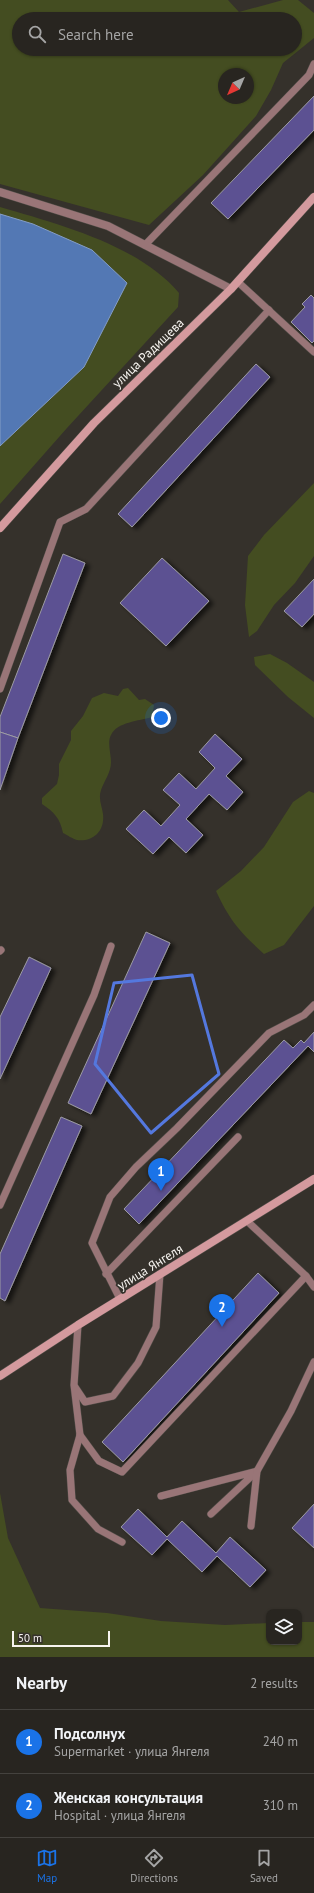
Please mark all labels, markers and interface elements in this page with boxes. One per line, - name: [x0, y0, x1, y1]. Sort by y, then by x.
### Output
- search box: [12, 12, 302, 56]
- icon: search: [26, 23, 48, 45]
- text: Search here: [58, 25, 134, 44]
- north arrow: [218, 68, 254, 104]
- street label: улица Радищева: [109, 314, 187, 392]
- your location: [151, 708, 171, 728]
- pin: 1: [148, 1158, 174, 1191]
- street label: улица Янгеля: [114, 1240, 186, 1294]
- pin: 2: [209, 1294, 235, 1327]
- map controls: [266, 1609, 302, 1645]
- button: layers: [266, 1609, 302, 1645]
- scale bar: [12, 1629, 110, 1648]
- text: 50 m: [18, 1631, 42, 1645]
- text: Nearby: [16, 1672, 67, 1694]
- text: 2 results: [250, 1675, 298, 1692]
- text: Подсолнух: [54, 1724, 125, 1743]
- text: 1: [25, 1733, 33, 1750]
- text: 240 m: [263, 1733, 298, 1750]
- text: Supermarket · улица Янгеля: [54, 1743, 209, 1760]
- text: Женская консультация: [54, 1788, 203, 1807]
- text: 2: [25, 1797, 33, 1814]
- text: 310 m: [263, 1797, 298, 1814]
- text: Hospital · улица Янгеля: [54, 1807, 185, 1824]
- tab: Map: [36, 1847, 58, 1885]
- tab: Directions: [130, 1847, 178, 1885]
- tab: Saved: [250, 1847, 278, 1885]

